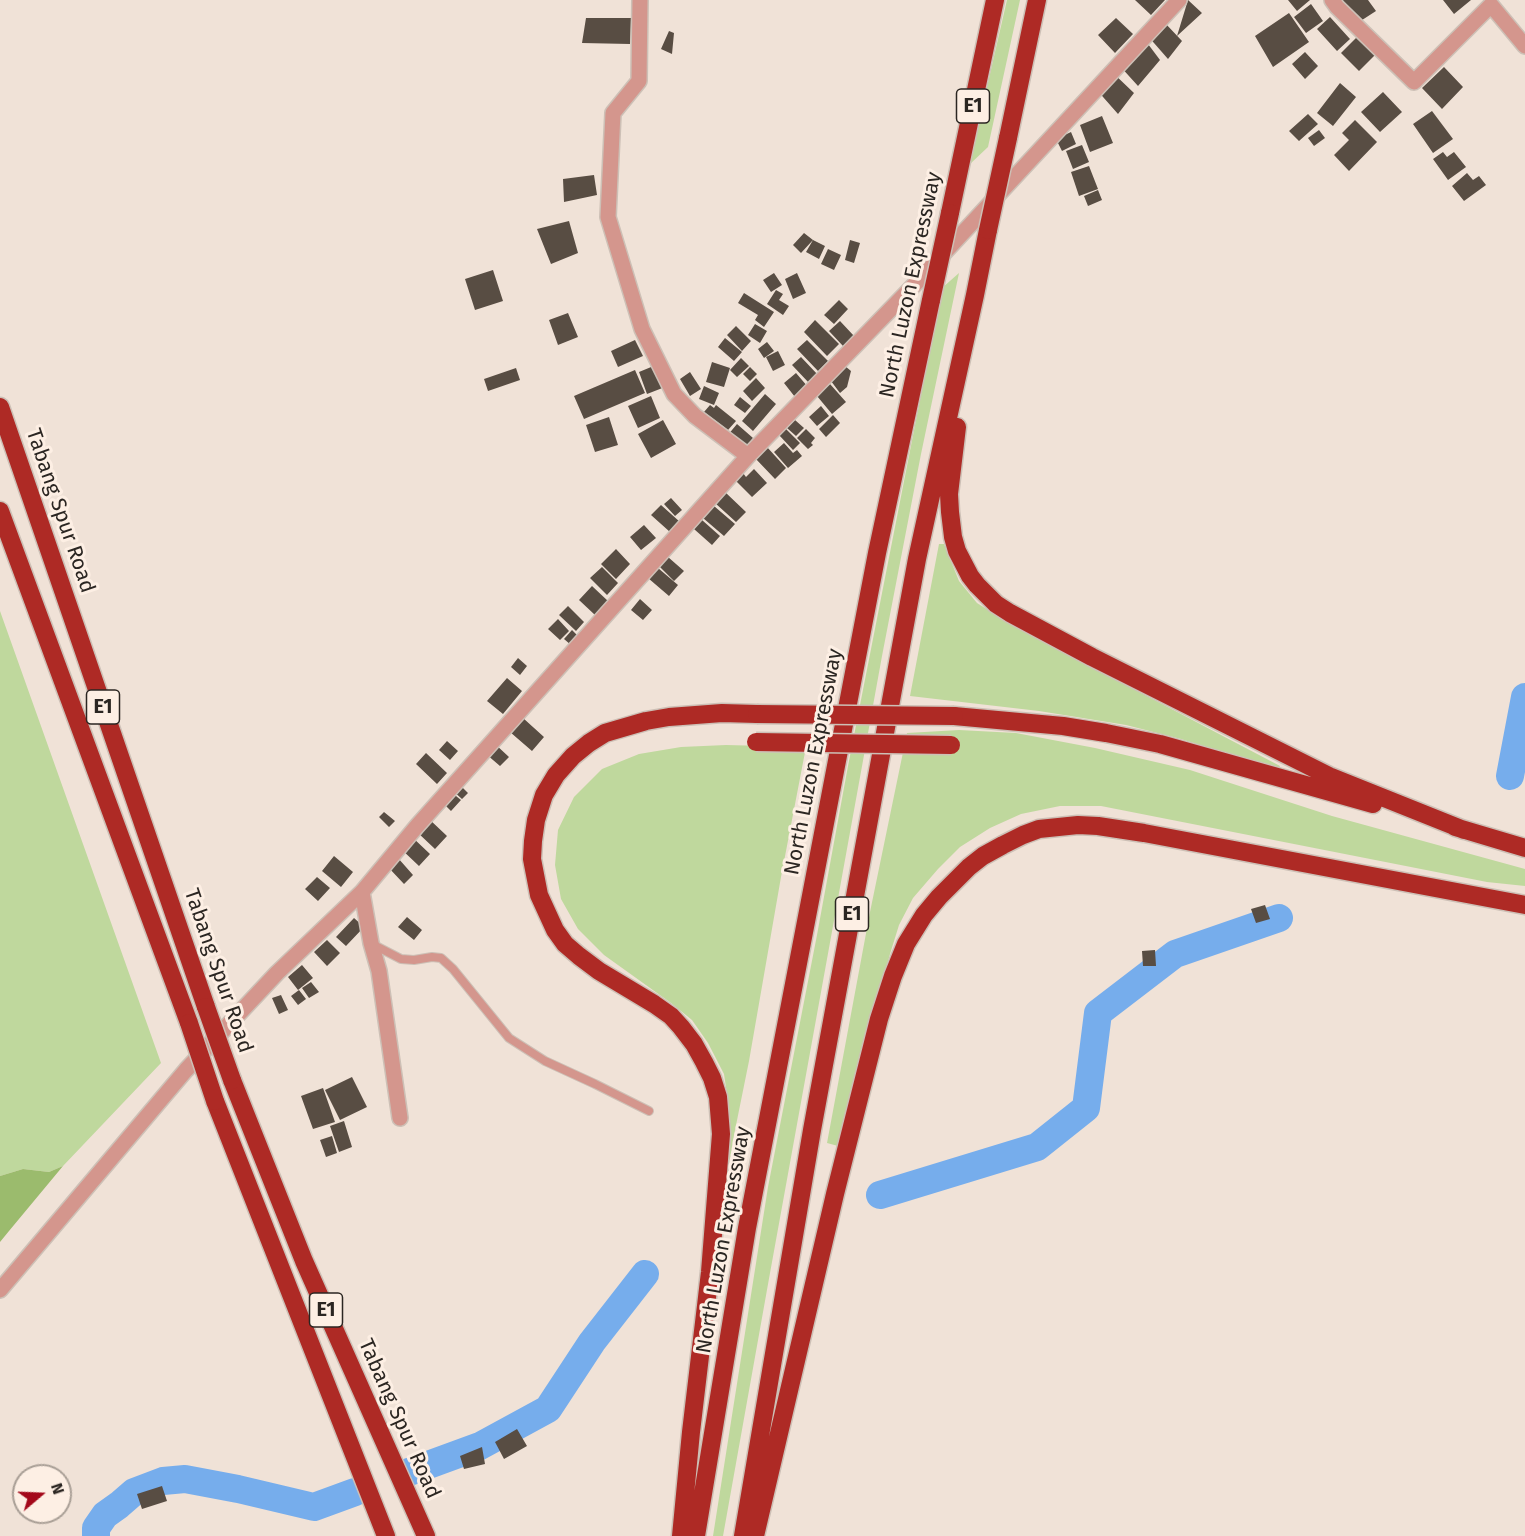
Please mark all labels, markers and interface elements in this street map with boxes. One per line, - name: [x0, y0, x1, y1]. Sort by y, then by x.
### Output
- road number: E1: [956, 89, 990, 123]
- street label: North Luzon Expressway: [875, 170, 947, 400]
- street label: Tabang Spur Road: [20, 426, 100, 596]
- street label: North Luzon Expressway: [780, 647, 848, 877]
- road number: E1: [86, 690, 120, 724]
- street label: Tabang Spur Road: [178, 886, 258, 1056]
- road number: E1: [836, 897, 868, 931]
- street label: North Luzon Expressway: [692, 1125, 756, 1355]
- road number: E1: [310, 1293, 342, 1327]
- street label: Tabang Spur Road: [353, 1335, 445, 1503]
- north arrow: [12, 1464, 72, 1524]
- text: N: [47, 1481, 68, 1497]

